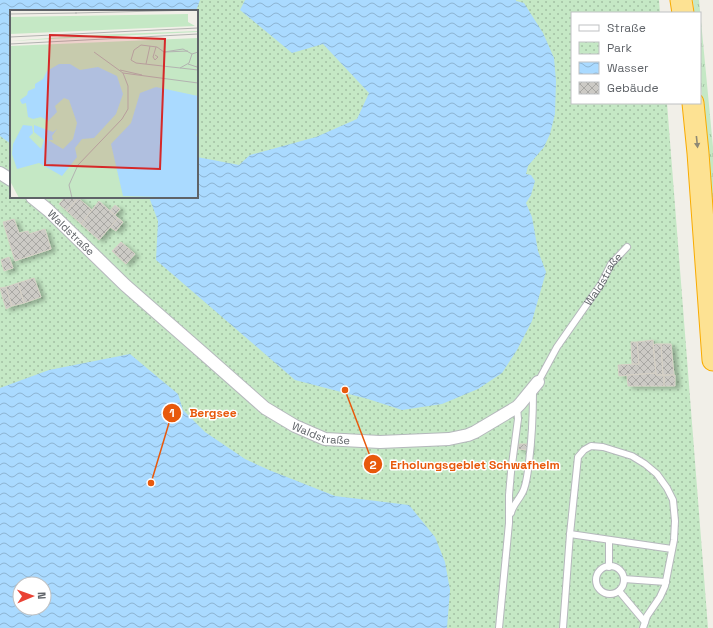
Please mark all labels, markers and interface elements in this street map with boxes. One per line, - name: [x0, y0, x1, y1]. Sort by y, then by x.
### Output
- inset map: [10, 10, 198, 198]
- legend: [571, 12, 701, 104]
- text: Straße: [607, 20, 646, 36]
- text: Park: [607, 40, 632, 56]
- text: Wasser: [607, 60, 649, 76]
- text: Gebäude: [607, 80, 659, 96]
- one-way arrow: [694, 136, 700, 148]
- street label: Waldstraße: [45, 207, 98, 259]
- street label: Waldstraße: [581, 250, 625, 308]
- callout: Bergsee: [162, 401, 245, 425]
- text: 1: [169, 405, 175, 421]
- text: Bergsee: [189, 405, 237, 421]
- street label: Waldstraße: [290, 419, 350, 447]
- callout: Erholungsgebiet Schwafheim: [363, 452, 568, 476]
- text: 2: [369, 457, 377, 473]
- text: Erholungsgebiet Schwafheim: [390, 457, 560, 473]
- north arrow: [12, 576, 52, 616]
- text: N: [35, 592, 49, 600]

